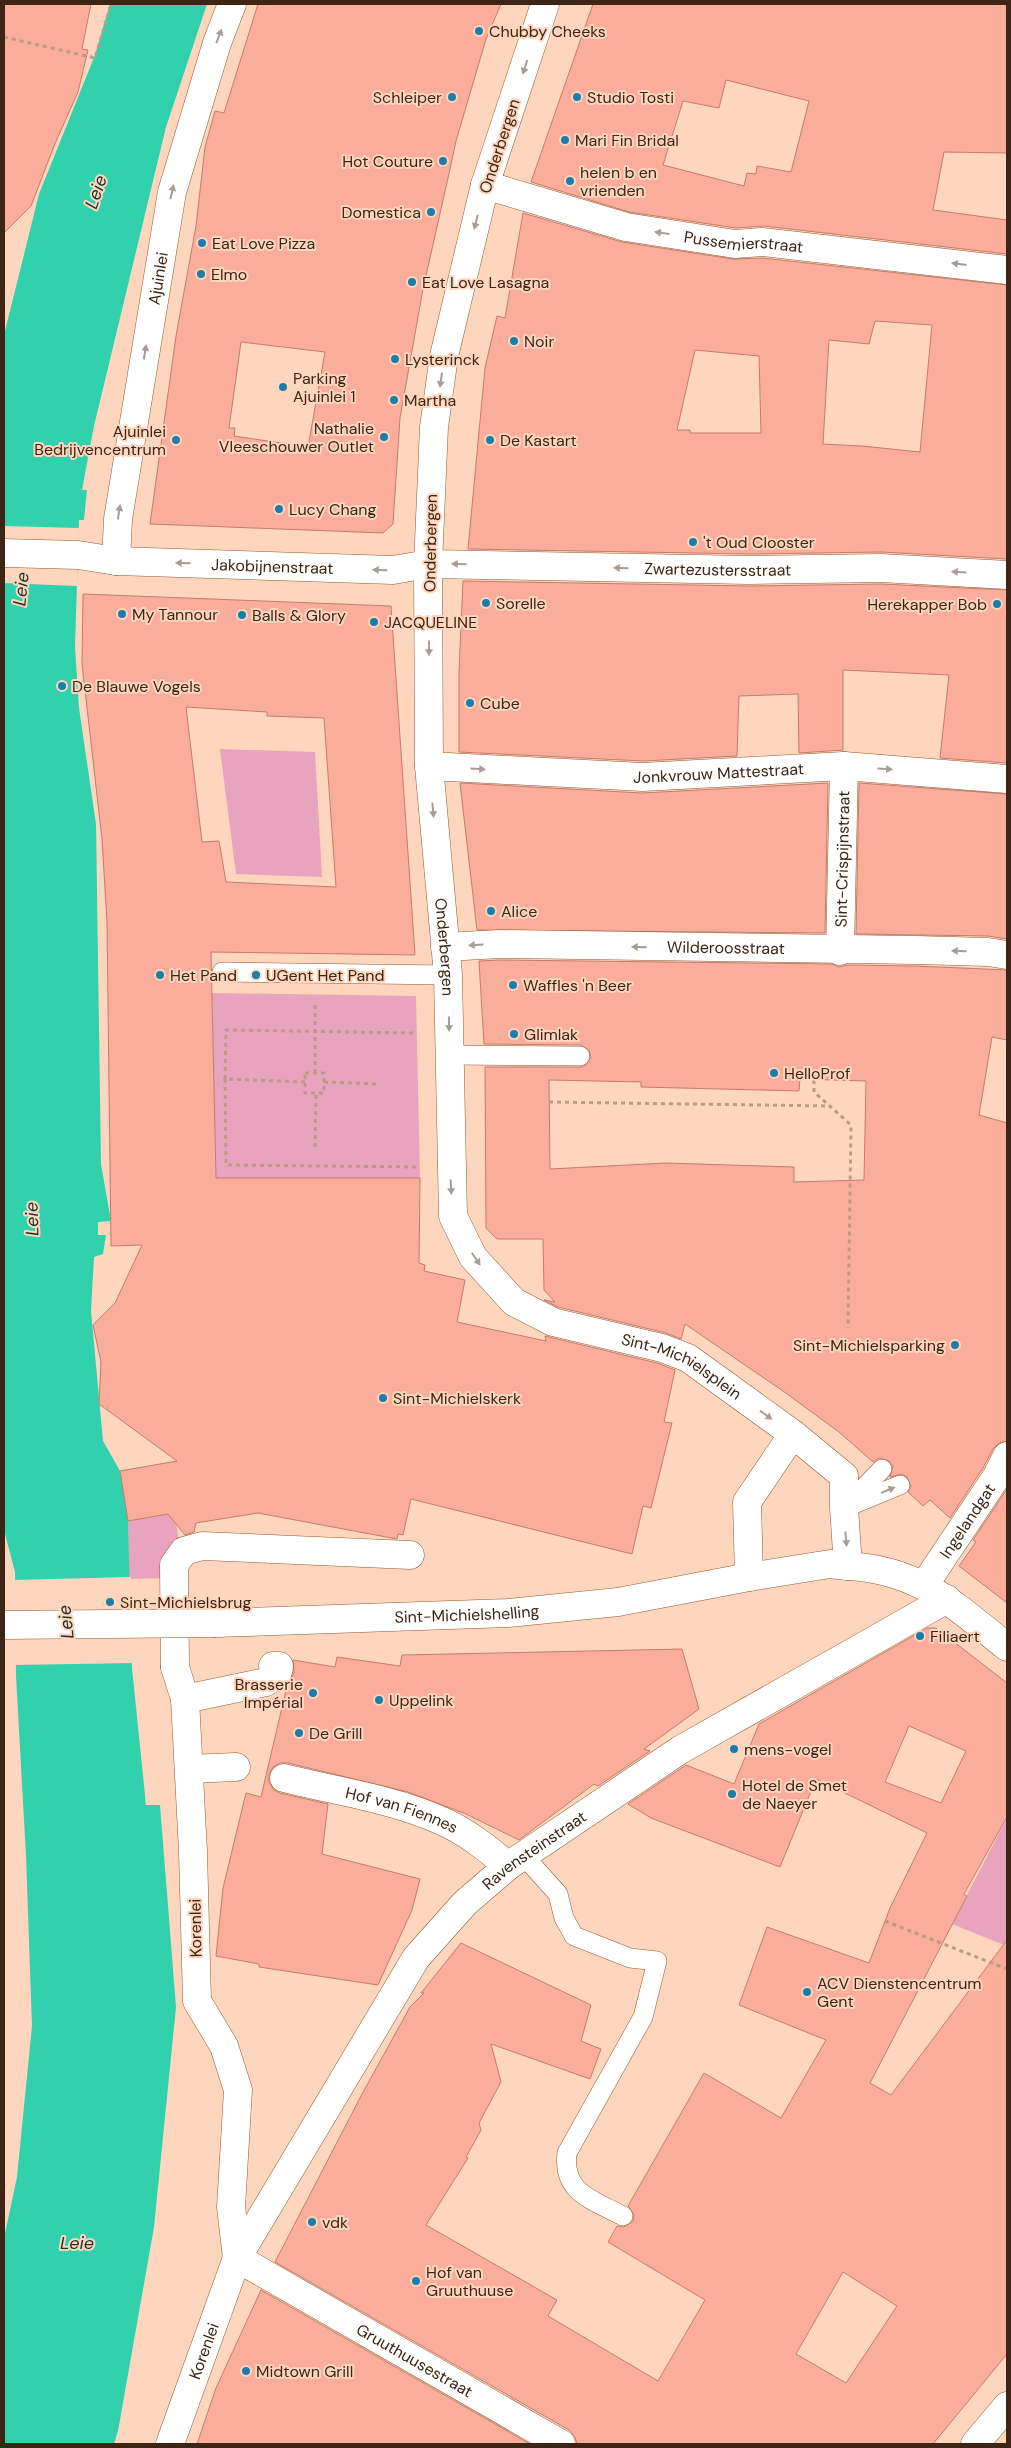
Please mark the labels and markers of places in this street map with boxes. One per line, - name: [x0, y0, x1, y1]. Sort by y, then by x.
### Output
- place label: Chubby Cheeks: [489, 21, 606, 42]
- marker: Chubby Cheeks: [473, 25, 485, 37]
- place label: Schleiper: [373, 87, 442, 108]
- place label: Studio Tosti: [587, 87, 674, 108]
- marker: Schleiper: [446, 91, 458, 103]
- marker: Studio Tosti: [571, 91, 583, 103]
- place label: Mari Fin Bridal: [575, 130, 679, 151]
- marker: Mari Fin Bridal: [559, 134, 571, 146]
- place label: Hot Couture: [342, 151, 433, 172]
- marker: Hot Couture: [437, 155, 449, 167]
- place label: helen b en vrienden: [580, 162, 657, 201]
- marker: helen b en vrienden: [564, 175, 576, 187]
- place label: Domestica: [342, 202, 421, 223]
- marker: Domestica: [425, 206, 437, 218]
- place label: Eat Love Pizza: [212, 233, 315, 254]
- marker: Eat Love Pizza: [196, 237, 208, 249]
- place label: Elmo: [211, 264, 247, 285]
- marker: Elmo: [195, 268, 207, 280]
- place label: Eat Love Lasagna: [422, 272, 549, 293]
- marker: Eat Love Lasagna: [406, 276, 418, 288]
- place label: Noir: [524, 331, 554, 352]
- marker: Noir: [508, 335, 520, 347]
- place label: Lysterinck: [405, 349, 480, 370]
- marker: Lysterinck: [389, 353, 401, 365]
- place label: Parking Ajuinlei 1: [293, 368, 355, 407]
- marker: Parking Ajuinlei 1: [277, 381, 289, 393]
- place label: Martha: [404, 390, 456, 411]
- marker: Martha: [388, 394, 400, 406]
- place label: Nathalie Vleeschouwer Outlet: [219, 418, 374, 457]
- place label: Ajuinlei Bedrijvencentrum: [34, 421, 166, 460]
- place label: De Kastart: [500, 430, 577, 451]
- marker: Nathalie Vleeschouwer Outlet: [378, 431, 390, 443]
- marker: Ajuinlei Bedrijvencentrum: [170, 434, 182, 446]
- marker: De Kastart: [484, 434, 496, 446]
- place label: Lucy Chang: [289, 499, 376, 520]
- marker: Lucy Chang: [273, 503, 285, 515]
- place label: 't Oud Clooster: [703, 532, 815, 553]
- marker: 't Oud Clooster: [687, 536, 699, 548]
- place label: Sorelle: [496, 593, 546, 614]
- place label: Herekapper Bob: [867, 594, 987, 615]
- marker: Sorelle: [480, 597, 492, 609]
- marker: Herekapper Bob: [991, 598, 1003, 610]
- place label: My Tannour: [132, 604, 218, 625]
- place label: Balls & Glory: [252, 605, 346, 626]
- marker: My Tannour: [116, 608, 128, 620]
- marker: Balls & Glory: [236, 609, 248, 621]
- place label: JACQUELINE: [384, 612, 477, 633]
- marker: JACQUELINE: [368, 616, 380, 628]
- place label: De Blauwe Vogels: [72, 676, 201, 697]
- marker: De Blauwe Vogels: [56, 680, 68, 692]
- place label: Cube: [480, 693, 520, 714]
- marker: Cube: [464, 697, 476, 709]
- place label: Alice: [501, 901, 537, 922]
- marker: Alice: [485, 905, 497, 917]
- place label: Het Pand: [170, 965, 237, 986]
- place label: UGent Het Pand: [266, 965, 384, 986]
- marker: Het Pand: [154, 969, 166, 981]
- marker: UGent Het Pand: [250, 969, 262, 981]
- place label: Waffles 'n Beer: [523, 975, 632, 996]
- marker: Waffles 'n Beer: [507, 979, 519, 991]
- place label: Glimlak: [524, 1024, 578, 1045]
- marker: Glimlak: [508, 1028, 520, 1040]
- place label: HelloProf: [784, 1063, 850, 1084]
- marker: HelloProf: [768, 1067, 780, 1079]
- place label: Sint-Michielsparking: [793, 1335, 945, 1356]
- marker: Sint-Michielsparking: [949, 1339, 961, 1351]
- place label: Sint-Michielskerk: [393, 1388, 521, 1409]
- marker: Sint-Michielskerk: [377, 1392, 389, 1404]
- place label: Sint-Michielsbrug: [120, 1592, 252, 1613]
- marker: Sint-Michielsbrug: [104, 1596, 116, 1608]
- place label: Filiaert: [930, 1626, 980, 1647]
- marker: Filiaert: [914, 1630, 926, 1642]
- place label: Brasserie Impérial: [235, 1674, 303, 1713]
- marker: Brasserie Impérial: [307, 1687, 319, 1699]
- place label: Uppelink: [389, 1690, 453, 1711]
- marker: Uppelink: [373, 1694, 385, 1706]
- place label: De Grill: [309, 1723, 362, 1744]
- marker: De Grill: [293, 1727, 305, 1739]
- place label: mens-vogel: [744, 1739, 832, 1760]
- marker: mens-vogel: [728, 1743, 740, 1755]
- place label: Hotel de Smet de Naeyer: [742, 1775, 847, 1814]
- marker: Hotel de Smet de Naeyer: [726, 1788, 738, 1800]
- place label: ACV Dienstencentrum Gent: [817, 1973, 982, 2012]
- marker: ACV Dienstencentrum Gent: [801, 1986, 813, 1998]
- place label: vdk: [322, 2212, 348, 2233]
- marker: vdk: [306, 2216, 318, 2228]
- place label: Hof van Gruuthuuse: [426, 2262, 513, 2301]
- marker: Hof van Gruuthuuse: [410, 2275, 422, 2287]
- place label: Midtown Grill: [256, 2361, 353, 2382]
- marker: Midtown Grill: [240, 2365, 252, 2377]

